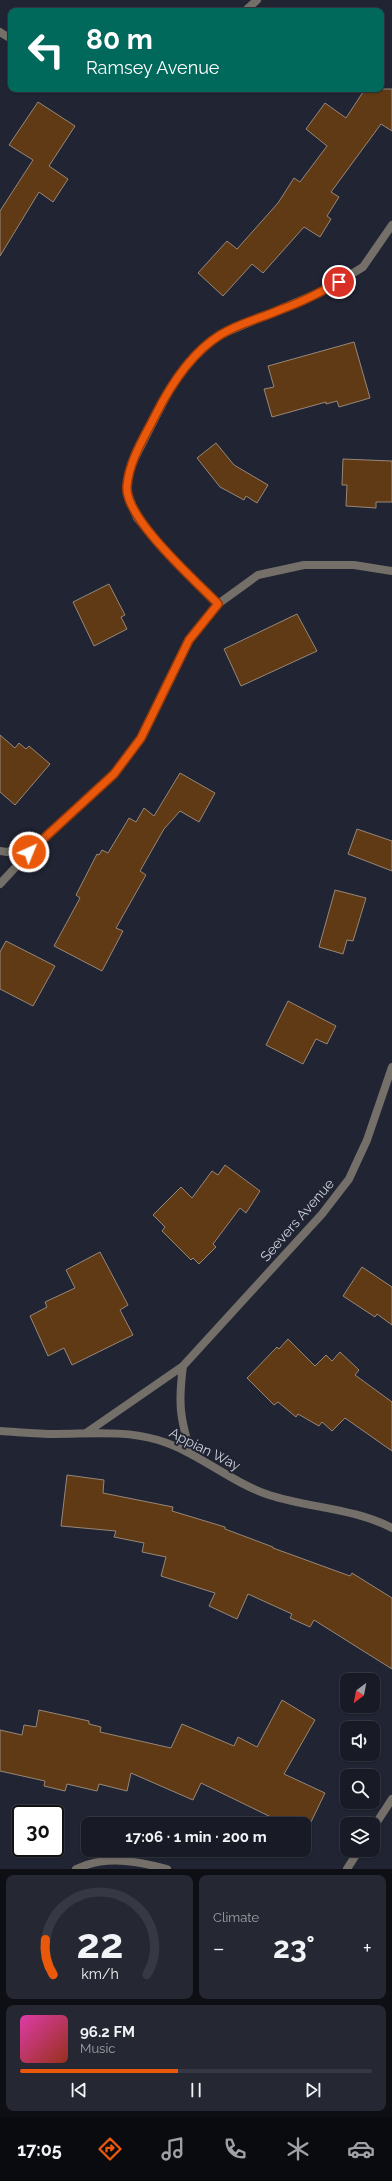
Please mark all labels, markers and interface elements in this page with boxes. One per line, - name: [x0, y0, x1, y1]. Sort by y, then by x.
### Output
- text: 80 m: [86, 23, 153, 56]
- icon: left: [20, 24, 72, 76]
- text: Ramsey Avenue: [86, 57, 219, 78]
- pin: [322, 265, 356, 299]
- icon: arrive: [328, 271, 350, 293]
- position arrow: [8, 831, 50, 873]
- street label: Seevers Avenue: [257, 1175, 337, 1265]
- street label: Appian Way: [167, 1424, 244, 1474]
- north arrow: [340, 1673, 380, 1713]
- map controls: [340, 1673, 380, 1857]
- button: sound: [340, 1721, 380, 1761]
- button: search: [340, 1769, 380, 1809]
- speed limit sign: 30: [12, 1805, 64, 1857]
- button: layers: [340, 1817, 380, 1857]
- text: 17:06 · 1 min · 200 m: [125, 1828, 267, 1846]
- text: Climate: [213, 1910, 259, 1925]
- text: 22: [76, 1919, 123, 1968]
- text: 23°: [273, 1930, 315, 1965]
- text: −: [213, 1935, 225, 1961]
- text: +: [363, 1935, 372, 1961]
- text: km/h: [81, 1966, 118, 1982]
- text: 96.2 FM: [80, 2023, 135, 2041]
- text: Music: [80, 2041, 115, 2056]
- icon: previous: [68, 2079, 90, 2101]
- icon: pause: [185, 2079, 207, 2101]
- icon: next: [302, 2079, 324, 2101]
- icon: directions: [96, 2135, 124, 2163]
- icon: music: [159, 2135, 187, 2163]
- icon: phone: [221, 2135, 249, 2163]
- icon: climate: [284, 2135, 312, 2163]
- icon: car: [347, 2135, 375, 2163]
- text: 17:05: [17, 2139, 62, 2160]

